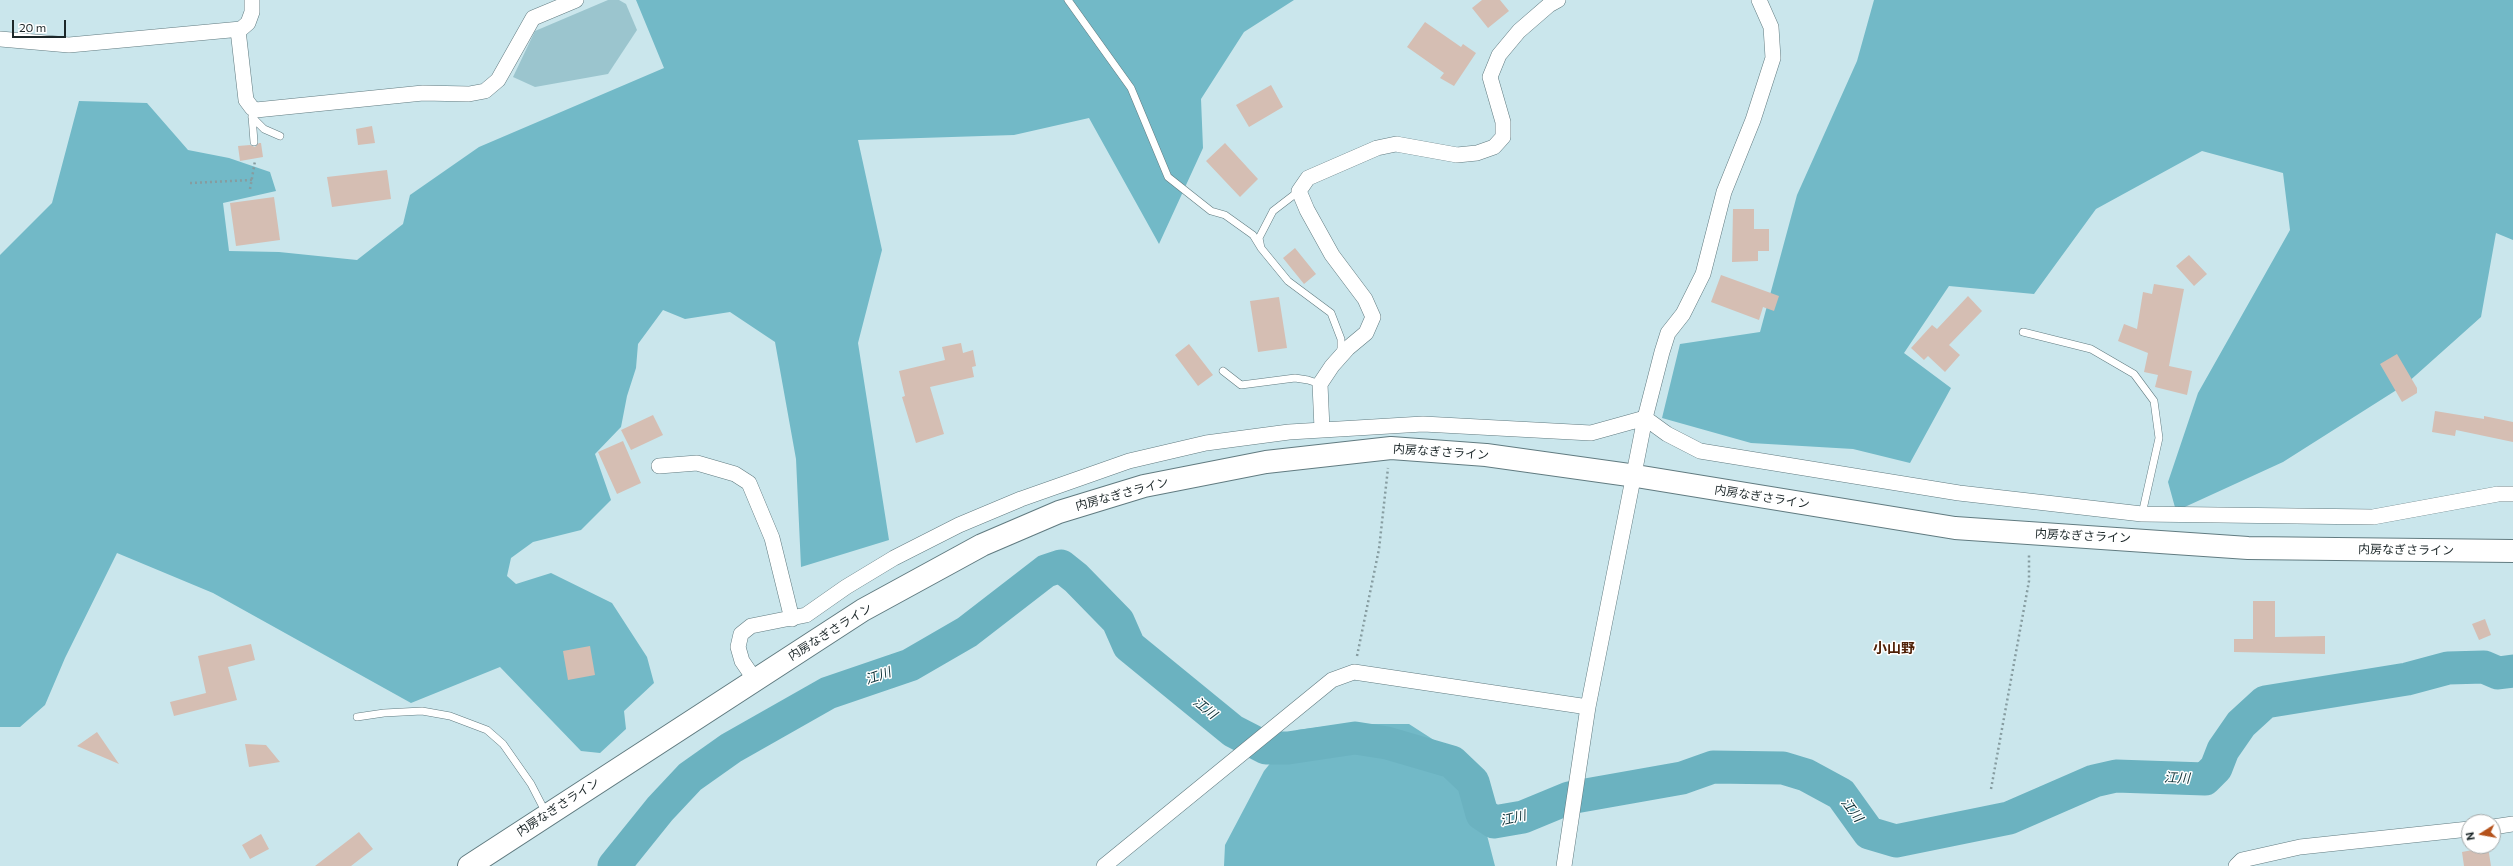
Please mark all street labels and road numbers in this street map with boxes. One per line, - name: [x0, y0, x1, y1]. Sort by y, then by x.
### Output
- street label: 内房なぎさライン: [1393, 441, 1489, 463]
- street label: 内房なぎさライン: [1074, 475, 1170, 513]
- street label: 内房なぎさライン: [1713, 482, 1811, 512]
- street label: 内房なぎさライン: [2035, 526, 2131, 546]
- street label: 内房なぎさライン: [2358, 542, 2454, 558]
- street label: 内房なぎさライン: [785, 600, 875, 664]
- street label: 内房なぎさライン: [514, 775, 602, 839]

